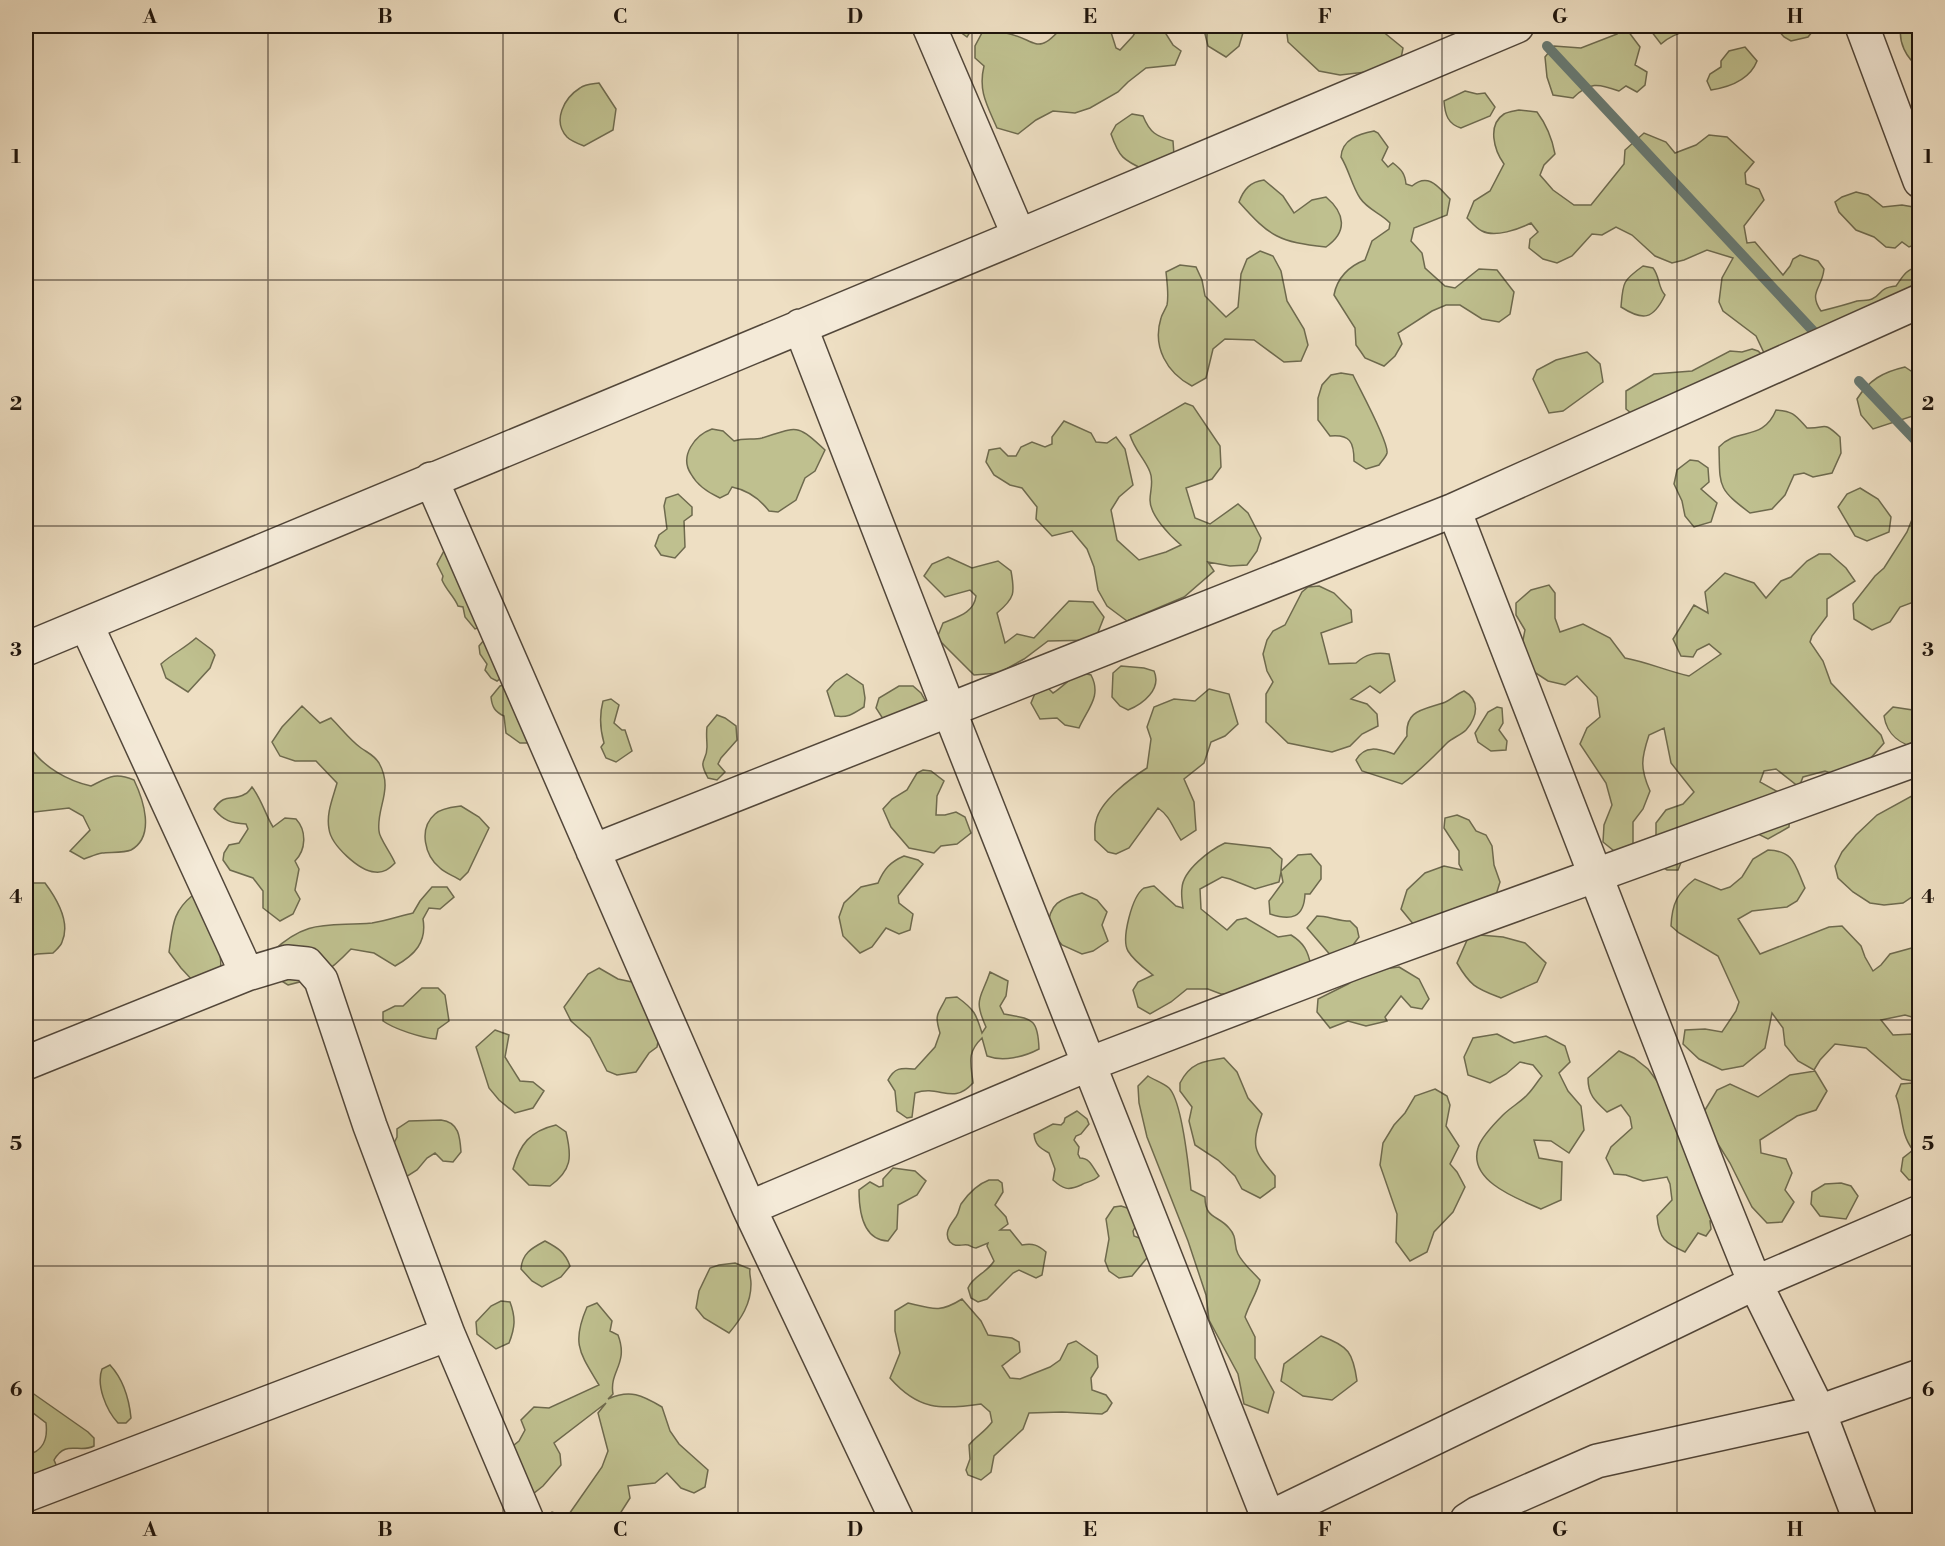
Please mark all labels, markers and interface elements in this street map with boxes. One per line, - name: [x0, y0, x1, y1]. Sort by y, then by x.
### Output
- text: A: [142, 5, 158, 30]
- text: B: [377, 5, 393, 30]
- text: C: [613, 5, 627, 30]
- text: D: [847, 5, 863, 30]
- text: E: [1083, 5, 1097, 30]
- text: F: [1318, 5, 1332, 30]
- text: G: [1552, 5, 1568, 30]
- text: H: [1787, 5, 1804, 30]
- text: 1: [11, 145, 21, 170]
- text: 1: [1923, 145, 1933, 170]
- text: 2: [10, 392, 22, 417]
- text: 2: [1922, 392, 1934, 417]
- text: 3: [10, 638, 22, 663]
- text: 3: [1922, 638, 1934, 663]
- text: 4: [9, 885, 23, 910]
- text: 4: [1921, 885, 1935, 910]
- text: 5: [10, 1132, 22, 1157]
- text: 5: [1922, 1132, 1934, 1157]
- text: 6: [10, 1378, 23, 1403]
- text: 6: [1922, 1378, 1935, 1403]
- text: A: [142, 1518, 158, 1543]
- text: B: [377, 1518, 393, 1543]
- text: C: [613, 1518, 627, 1543]
- text: D: [847, 1518, 863, 1543]
- text: E: [1083, 1518, 1097, 1543]
- text: F: [1318, 1518, 1332, 1543]
- text: G: [1552, 1518, 1568, 1543]
- text: H: [1787, 1518, 1804, 1543]

